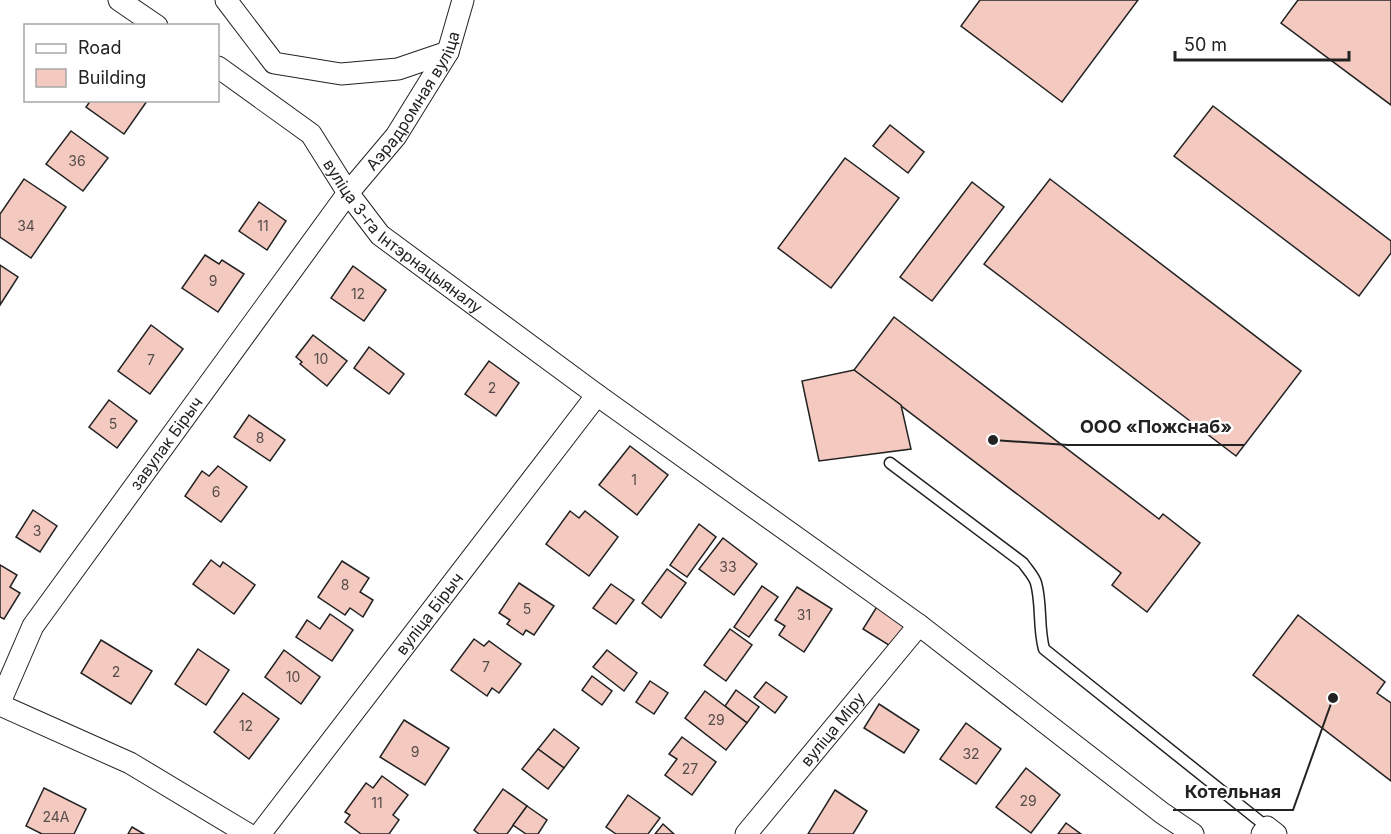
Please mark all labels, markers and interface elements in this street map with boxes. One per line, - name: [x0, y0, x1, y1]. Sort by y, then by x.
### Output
- legend: [24, 24, 219, 102]
- scale bar: [1175, 24, 1349, 62]
- street label: Аэрадромная вуліца: [362, 29, 463, 174]
- text: 50 m: [1184, 34, 1227, 55]
- text: Road: [78, 37, 121, 58]
- text: Building: [78, 67, 146, 88]
- house number: 36: [68, 152, 86, 169]
- street label: вуліца 3-га Інтэрнацыяналу: [319, 155, 487, 317]
- house number: 34: [17, 217, 35, 234]
- house number: 11: [257, 217, 269, 234]
- house number: 9: [209, 272, 217, 289]
- house number: 12: [351, 285, 365, 302]
- house number: 10: [314, 350, 328, 367]
- house number: 7: [147, 351, 155, 368]
- house number: 2: [488, 379, 496, 396]
- street label: завулак Бірыч: [125, 393, 207, 494]
- callout: ООО «Пожснаб»: [1068, 409, 1244, 445]
- house number: 5: [109, 415, 117, 432]
- text: ООО «Пожснаб»: [1080, 416, 1232, 437]
- house number: 8: [256, 429, 264, 446]
- house number: 1: [631, 471, 637, 488]
- house number: 6: [212, 483, 220, 500]
- house number: 3: [33, 522, 41, 539]
- house number: 33: [719, 558, 737, 575]
- street label: вуліца Бірыч: [391, 568, 467, 659]
- house number: 8: [341, 576, 349, 593]
- house number: 5: [523, 600, 531, 617]
- house number: 31: [797, 606, 811, 623]
- house number: 7: [482, 658, 490, 675]
- house number: 2: [112, 663, 120, 680]
- house number: 10: [286, 668, 300, 685]
- street label: вуліца Міру: [796, 688, 869, 770]
- house number: 29: [707, 711, 725, 728]
- house number: 12: [239, 717, 253, 734]
- house number: 9: [411, 743, 419, 760]
- house number: 32: [962, 745, 980, 762]
- house number: 27: [682, 760, 698, 777]
- callout: Котельная: [1173, 774, 1293, 810]
- text: Котельная: [1185, 781, 1281, 802]
- house number: 29: [1019, 792, 1037, 809]
- house number: 11: [371, 794, 383, 811]
- house number: 24А: [42, 808, 70, 825]

